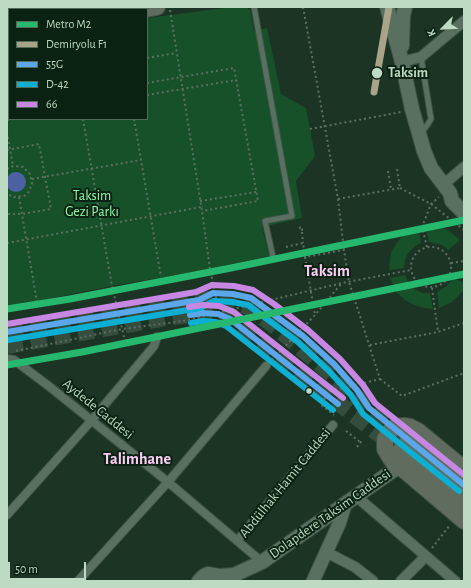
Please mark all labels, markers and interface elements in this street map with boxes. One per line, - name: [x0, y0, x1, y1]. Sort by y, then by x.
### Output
- legend: [8, 8, 148, 120]
- north arrow: [423, 8, 463, 48]
- text: Metro M2: [46, 18, 91, 30]
- text: K: [425, 28, 438, 38]
- text: Demiryolu F1: [46, 38, 107, 50]
- text: 55G: [46, 58, 63, 70]
- place label: Taksim: [388, 65, 428, 81]
- marker: Taksim: [370, 66, 384, 80]
- text: D-42: [46, 78, 69, 90]
- text: 66: [46, 98, 57, 110]
- park label: Taksim Gezi Parkı: [65, 188, 119, 220]
- district label: Taksim: [304, 261, 350, 281]
- street label: Aydede Caddesi: [59, 375, 137, 443]
- unlabelled marker: [304, 386, 314, 396]
- street label: Abdülhak Hamit Caddesi: [236, 425, 334, 541]
- district label: Talimhane: [103, 449, 171, 469]
- street label: Dolapdere Taksim Caddesi: [266, 466, 394, 562]
- scale bar: [10, 554, 88, 580]
- text: 50 m: [15, 563, 38, 575]

